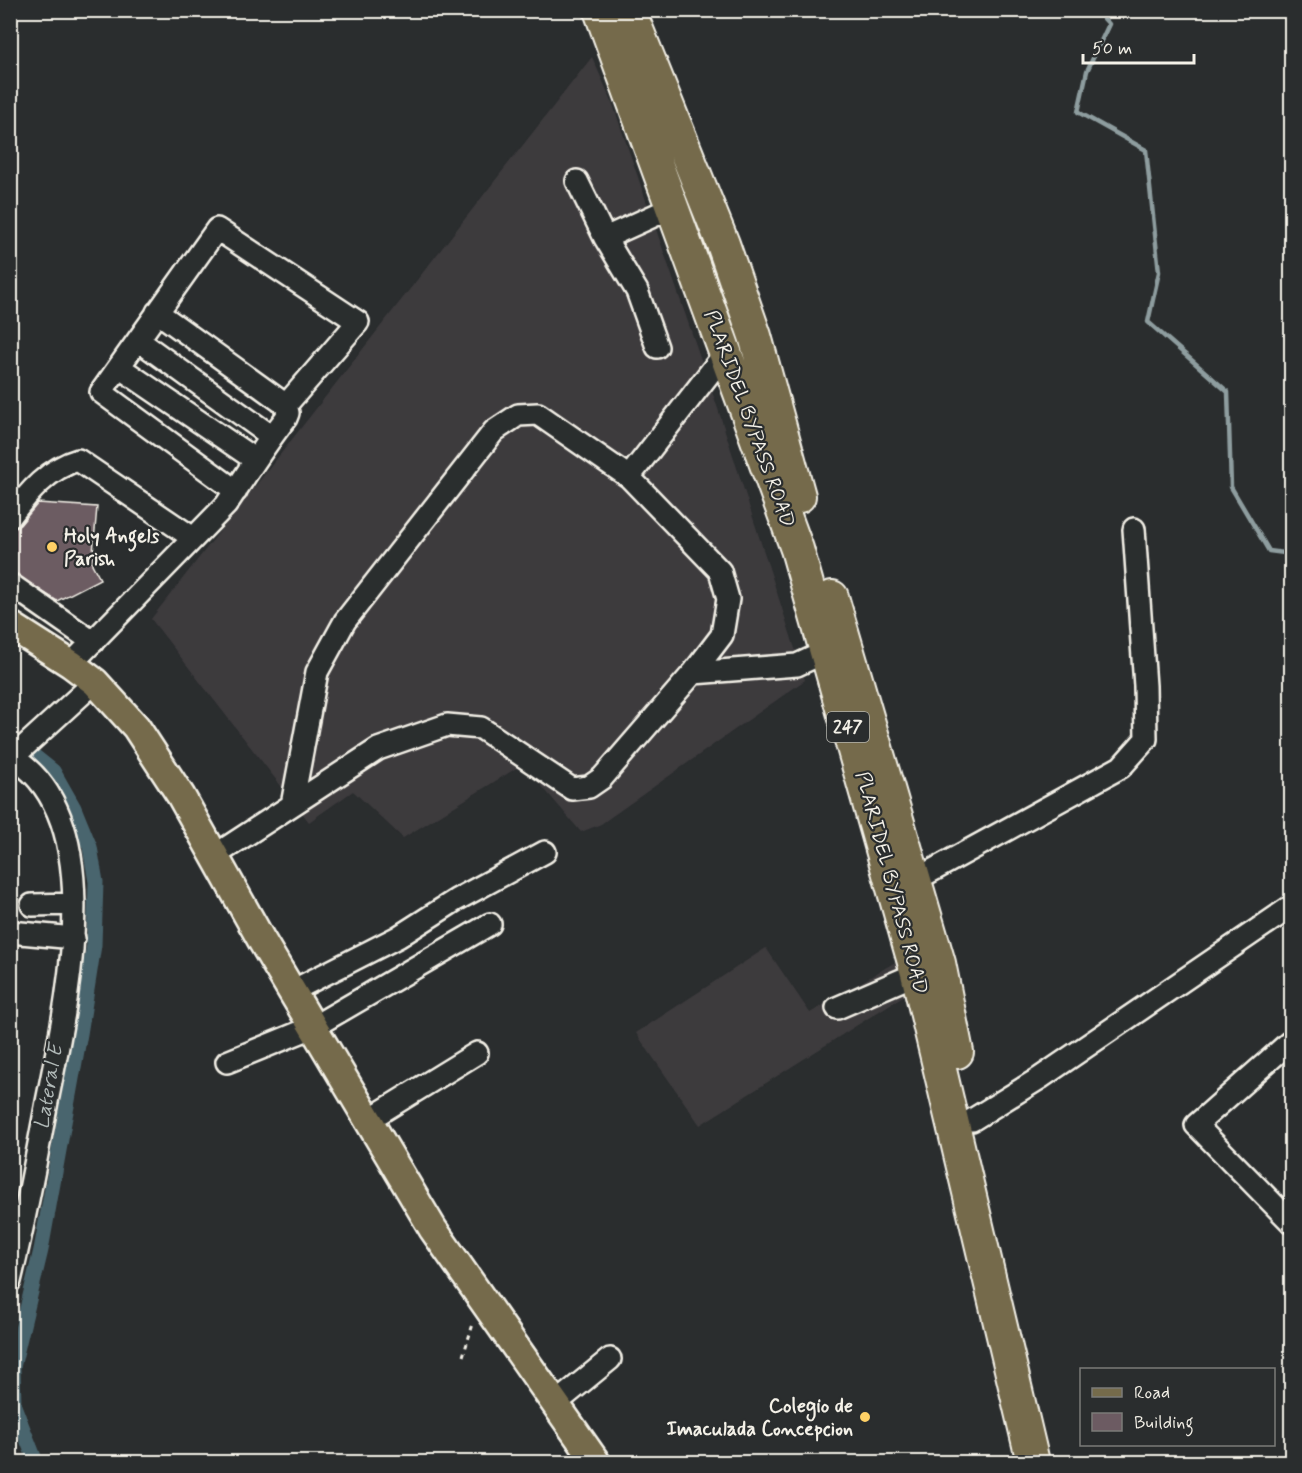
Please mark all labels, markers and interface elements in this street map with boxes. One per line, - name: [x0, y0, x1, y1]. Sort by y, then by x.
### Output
- scale bar: [1083, 27, 1194, 65]
- text: 50 m: [1092, 37, 1132, 61]
- street label: PLARIDEL BYPASS ROAD: [697, 307, 801, 531]
- place label: Holy Angels Parish: [64, 523, 160, 573]
- marker: Holy Angels Parish: [45, 540, 59, 554]
- road number: 247: [827, 712, 869, 742]
- street label: PLARIDEL BYPASS ROAD: [848, 769, 934, 997]
- water label: Lateral E: [28, 1040, 71, 1131]
- legend: [1080, 1368, 1275, 1446]
- text: Road: [1134, 1381, 1170, 1405]
- place label: Colegio de Imaculada Concepcion: [666, 1393, 853, 1443]
- marker: Colegio de Imaculada Concepcion: [858, 1410, 872, 1424]
- text: Building: [1134, 1411, 1194, 1437]

